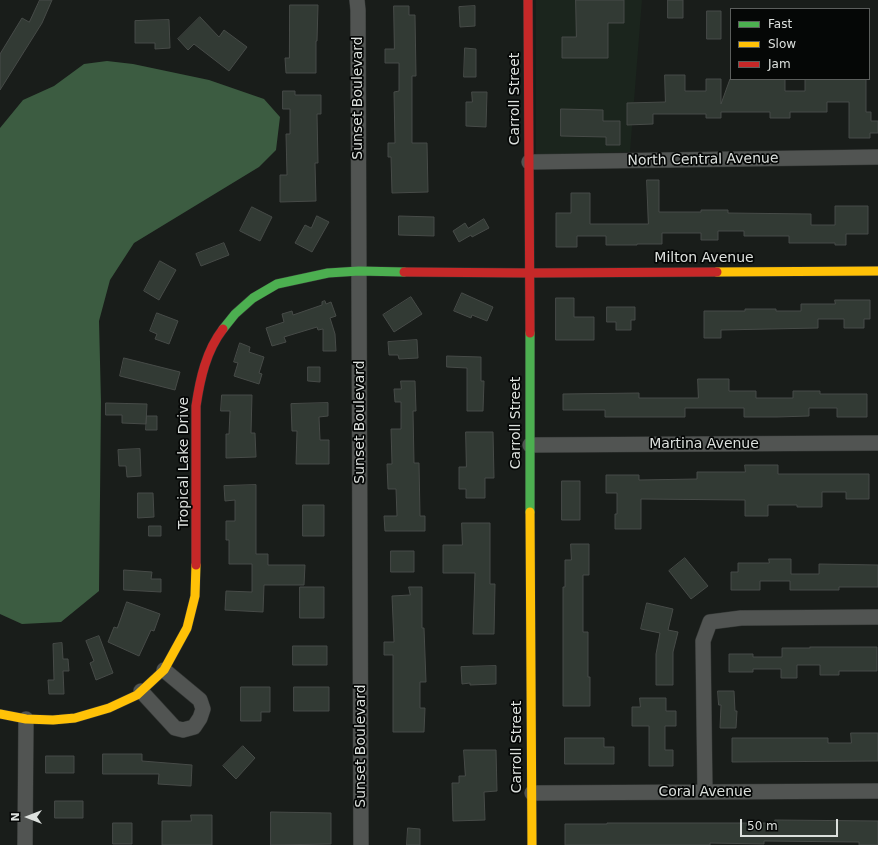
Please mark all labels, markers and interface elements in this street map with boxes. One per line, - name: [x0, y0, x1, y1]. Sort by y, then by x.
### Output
- legend: [730, 8, 870, 80]
- text: Fast: [768, 17, 792, 31]
- street label: Sunset Boulevard: [350, 36, 366, 160]
- text: Slow: [768, 37, 796, 51]
- street label: Carroll Street: [507, 53, 523, 145]
- text: Jam: [768, 57, 791, 71]
- street label: North Central Avenue: [627, 150, 779, 170]
- street label: Milton Avenue: [654, 250, 754, 266]
- street label: Sunset Boulevard: [352, 360, 368, 484]
- street label: Carroll Street: [508, 377, 524, 469]
- street label: Tropical Lake Drive: [176, 397, 192, 529]
- street label: Martina Avenue: [649, 436, 759, 452]
- street label: Sunset Boulevard: [353, 684, 369, 808]
- street label: Carroll Street: [509, 701, 525, 793]
- street label: Coral Avenue: [658, 784, 752, 800]
- north arrow: [8, 797, 48, 837]
- scale bar: [742, 811, 840, 837]
- text: N: [9, 812, 22, 822]
- text: 50 m: [747, 819, 778, 833]

